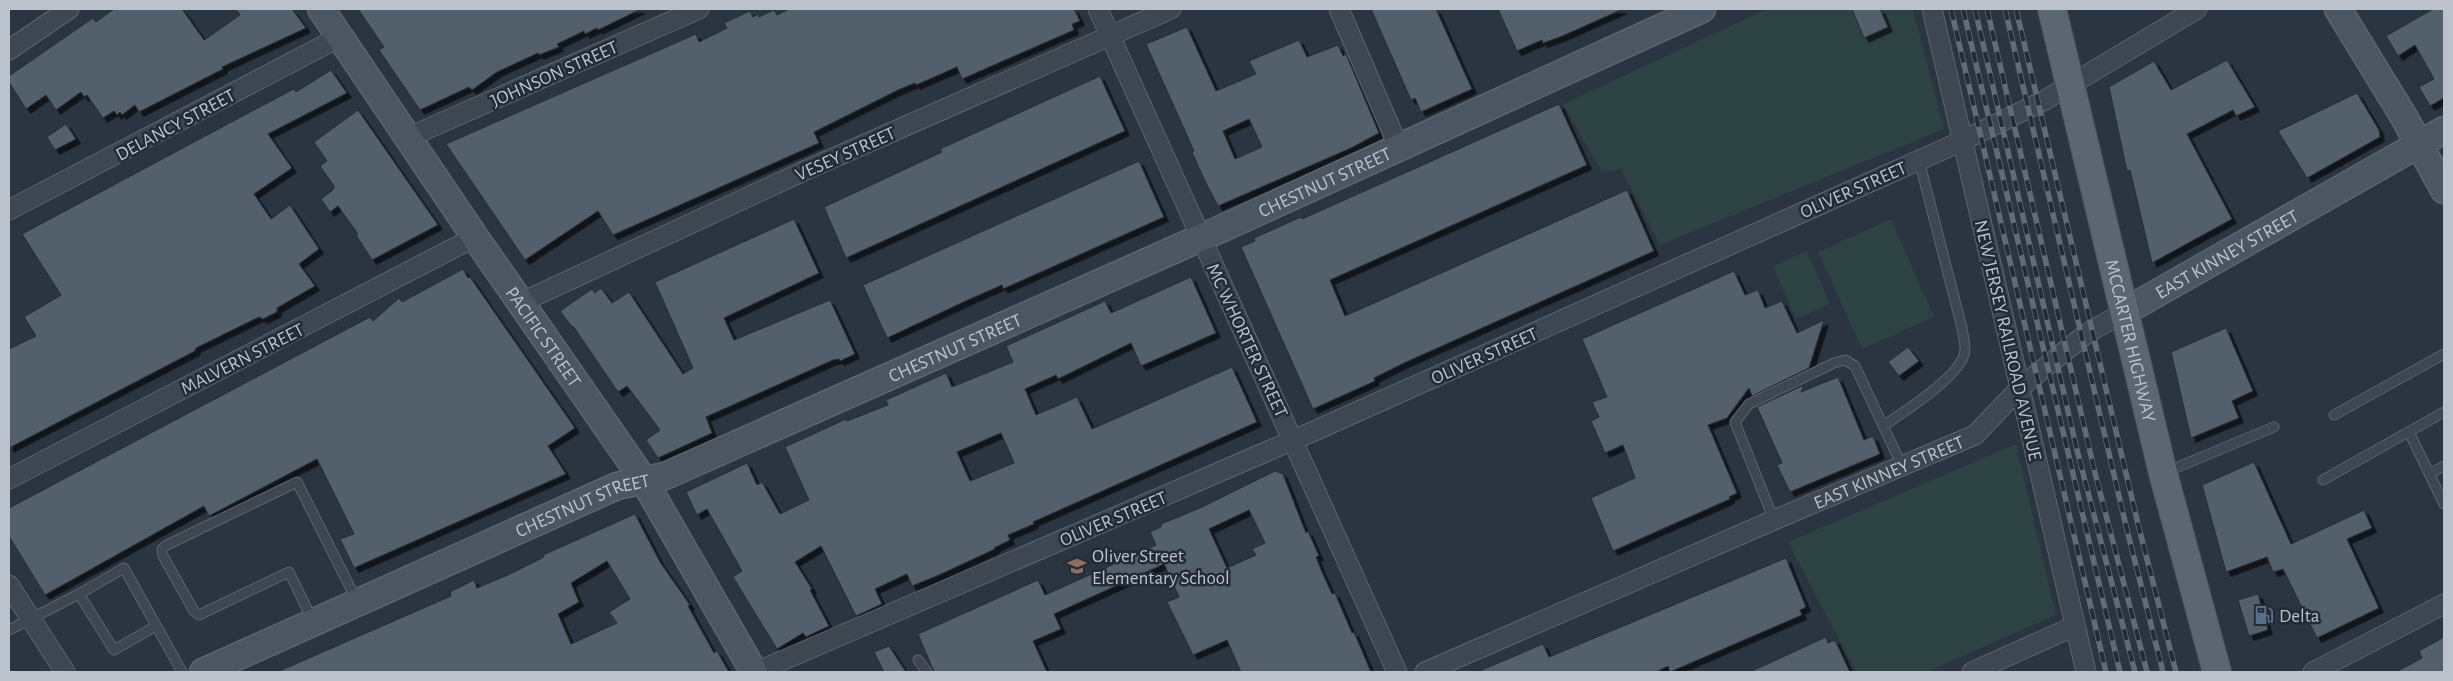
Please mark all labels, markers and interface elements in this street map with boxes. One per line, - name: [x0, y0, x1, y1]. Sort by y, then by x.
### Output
- street label: JOHNSON STREET: [488, 38, 621, 111]
- street label: DELANCY STREET: [113, 86, 239, 165]
- street label: VESEY STREET: [793, 124, 898, 185]
- street label: CHESTNUT STREET: [1256, 145, 1394, 222]
- street label: OLIVER STREET: [1797, 158, 1910, 222]
- street label: EAST KINNEY STREET: [2153, 207, 2302, 303]
- street label: NEW JERSEY RAILROAD AVENUE: [1971, 218, 2045, 463]
- street label: MCCARTER HIGHWAY: [2101, 258, 2158, 424]
- street label: MC WHORTER STREET: [1203, 261, 1291, 421]
- street label: PACIFIC STREET: [502, 284, 584, 391]
- street label: CHESTNUT STREET: [886, 311, 1025, 386]
- street label: MALVERN STREET: [178, 320, 307, 399]
- street label: OLIVER STREET: [1428, 324, 1541, 388]
- street label: EAST KINNEY STREET: [1811, 433, 1967, 513]
- street label: CHESTNUT STREET: [513, 471, 651, 541]
- street label: OLIVER STREET: [1057, 488, 1170, 550]
- place label: Oliver Street Elementary School: [1092, 547, 1230, 588]
- school or university icon: Oliver Street Elementary School: [1066, 555, 1088, 577]
- fuel station icon: Delta: [2253, 604, 2275, 626]
- place label: Delta: [2279, 607, 2320, 626]

